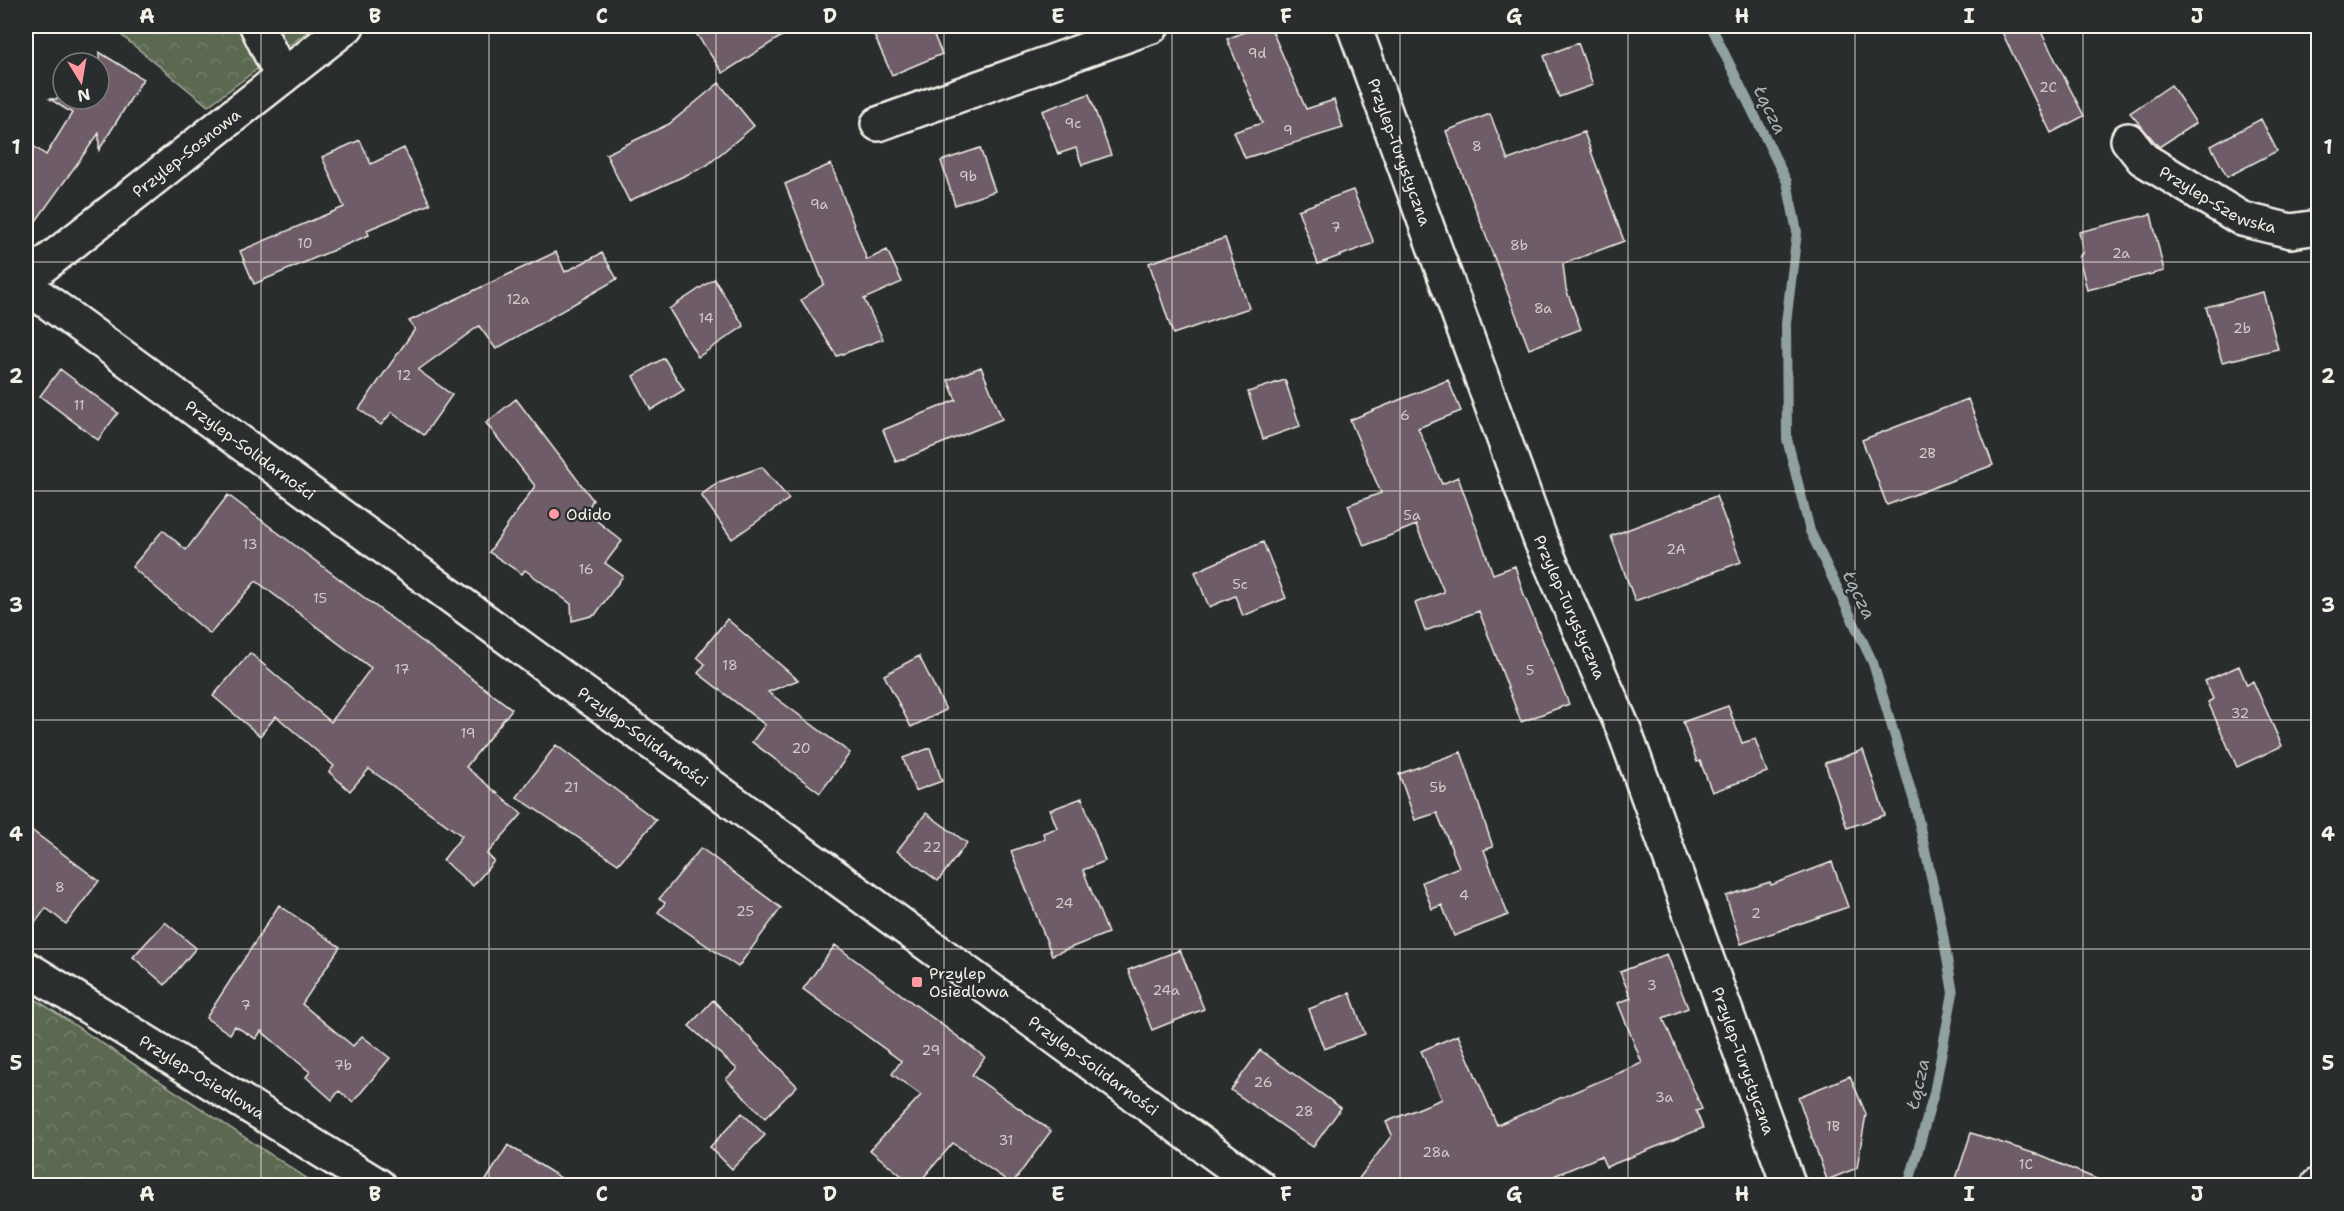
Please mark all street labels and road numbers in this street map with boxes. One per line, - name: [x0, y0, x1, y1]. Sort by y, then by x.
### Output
- street label: Przylep-Turystyczna: [1363, 75, 1436, 229]
- street label: Przylep-Sosnowa: [128, 104, 245, 202]
- street label: Przylep-Szewska: [2155, 161, 2278, 238]
- street label: Przylep-Solidarności: [181, 396, 320, 505]
- street label: Przylep-Turystyczna: [1529, 532, 1610, 683]
- street label: Przylep-Solidarności: [573, 682, 712, 791]
- street label: Przylep-Turystyczna: [1707, 984, 1780, 1138]
- street label: Przylep-Solidarności: [1024, 1011, 1163, 1120]
- street label: Przylep-Osiedlowa: [135, 1031, 269, 1124]

